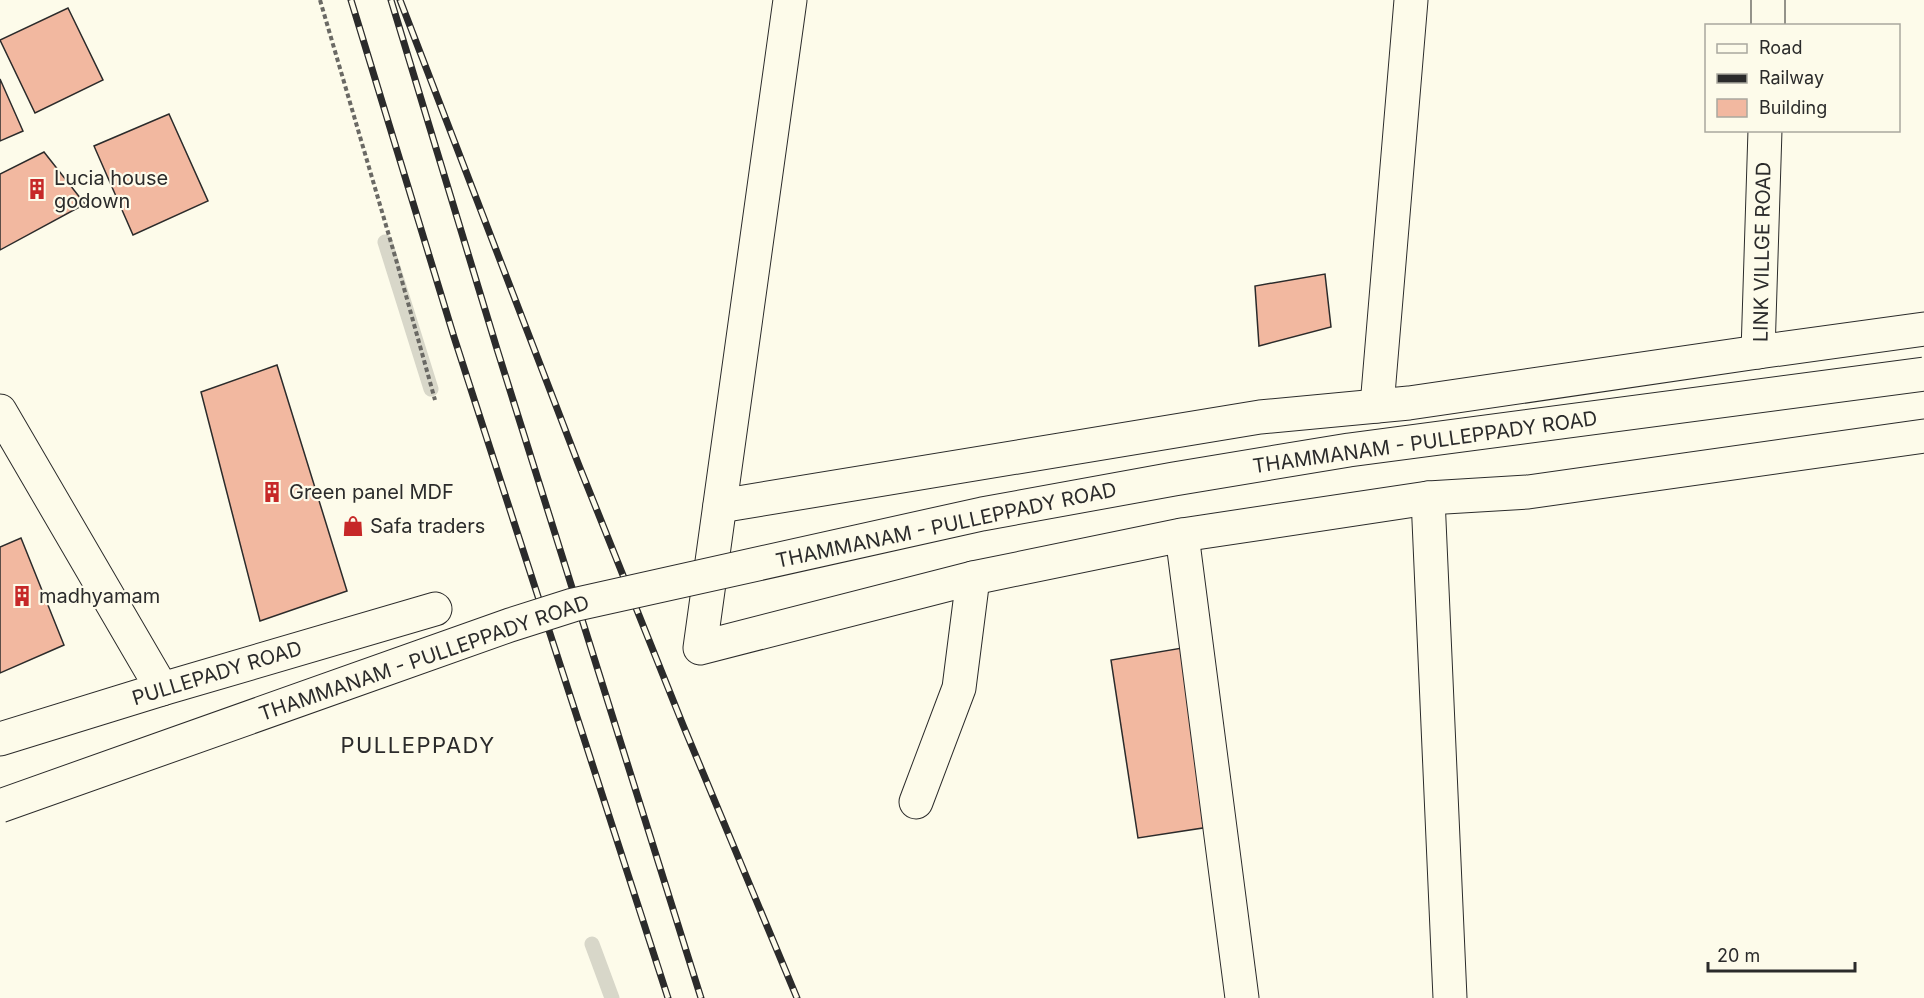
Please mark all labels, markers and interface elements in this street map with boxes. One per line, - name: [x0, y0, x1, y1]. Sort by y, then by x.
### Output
- legend: [1705, 24, 1900, 132]
- text: Road: [1759, 37, 1802, 58]
- text: Railway: [1759, 67, 1824, 88]
- text: Building: [1759, 97, 1827, 118]
- street label: LINK VILLGE ROAD: [1748, 162, 1776, 342]
- place label: Lucia house godown: [54, 166, 168, 213]
- building icon: Lucia house godown: [25, 177, 49, 201]
- street label: THAMMANAM - PULLEPPADY ROAD: [1251, 406, 1599, 478]
- street label: THAMMANAM - PULLEPPADY ROAD: [773, 477, 1119, 573]
- building icon: Green panel MDF: [260, 480, 284, 504]
- place label: Green panel MDF: [289, 480, 454, 504]
- shop icon: Safa traders: [341, 514, 365, 538]
- place label: Safa traders: [370, 514, 485, 538]
- building icon: madhyamam: [10, 584, 34, 608]
- place label: madhyamam: [39, 584, 160, 608]
- street label: THAMMANAM - PULLEPPADY ROAD: [256, 590, 592, 726]
- street label: PULLEPADY ROAD: [129, 636, 305, 710]
- district label: PULLEPPADY: [340, 732, 496, 758]
- scale bar: [1708, 935, 1855, 973]
- text: 20 m: [1717, 945, 1760, 966]

